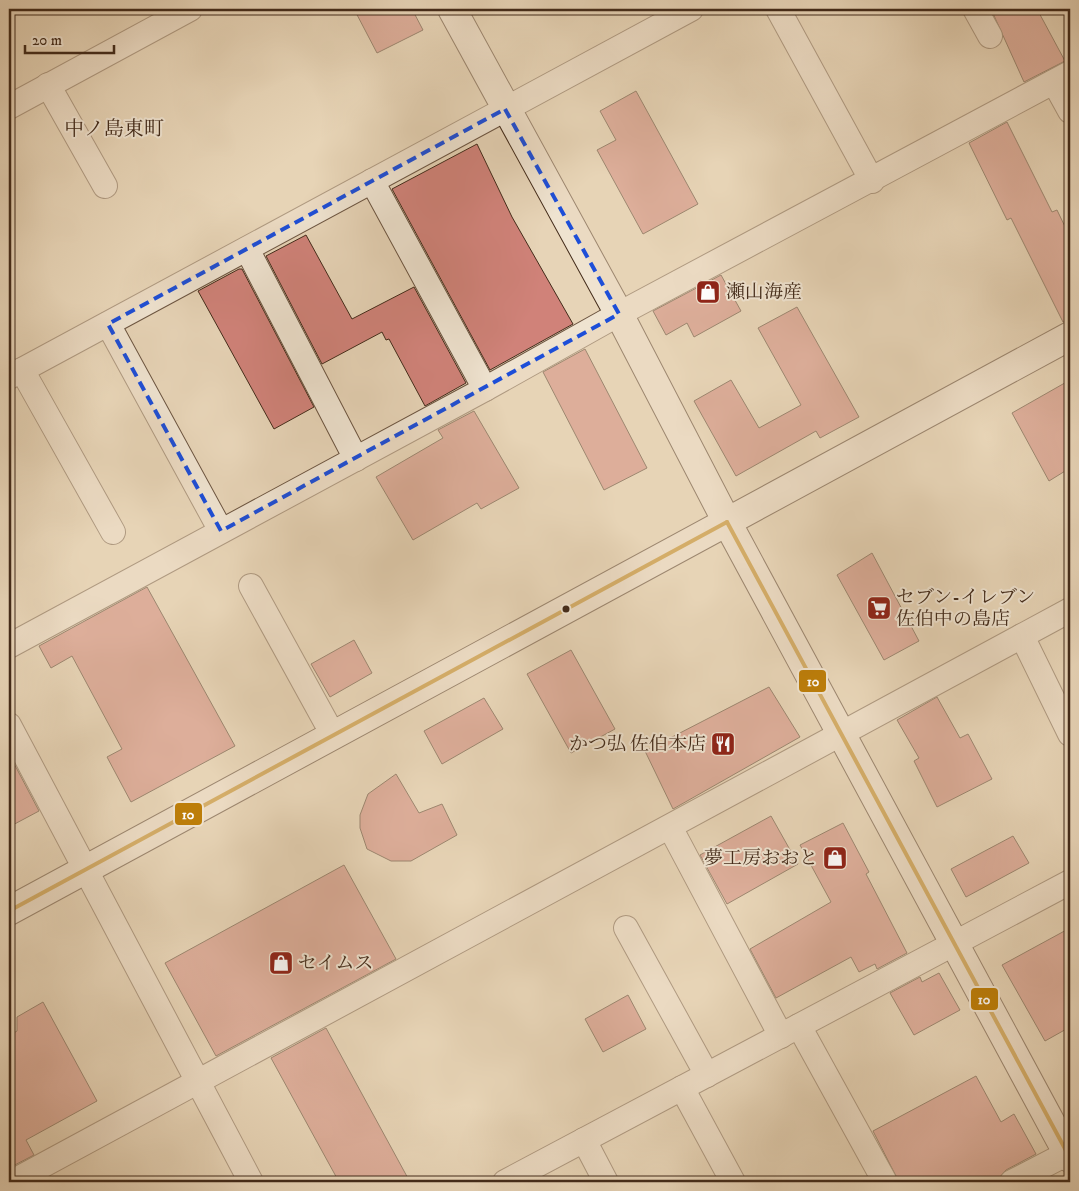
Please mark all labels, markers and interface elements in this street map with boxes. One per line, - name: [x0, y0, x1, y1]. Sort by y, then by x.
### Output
- scale bar: [25, 22, 114, 54]
- text: 20 m: [32, 31, 62, 50]
- district label: 中ノ島東町: [64, 117, 164, 142]
- shop icon: 瀬山海産: [695, 279, 721, 305]
- place label: 瀬山海産: [726, 281, 802, 304]
- place label: セブン-イレブン 佐伯中の島店: [896, 586, 1035, 631]
- supermarket icon: セブン-イレブン 佐伯中の島店: [866, 595, 892, 621]
- unlabelled marker: [561, 604, 571, 614]
- line badge: 10: [798, 669, 827, 693]
- text: 10: [807, 673, 820, 691]
- restaurant icon: かつ弘 佐伯本店: [710, 731, 736, 757]
- place label: かつ弘 佐伯本店: [569, 733, 706, 756]
- line badge: 10: [174, 802, 203, 826]
- text: 10: [182, 806, 195, 824]
- shop icon: 夢工房おおと: [822, 845, 848, 871]
- place label: 夢工房おおと: [704, 847, 818, 870]
- shop icon: セイムス: [268, 950, 294, 976]
- place label: セイムス: [298, 952, 373, 975]
- line badge: 10: [970, 987, 999, 1011]
- text: 10: [978, 991, 991, 1009]

